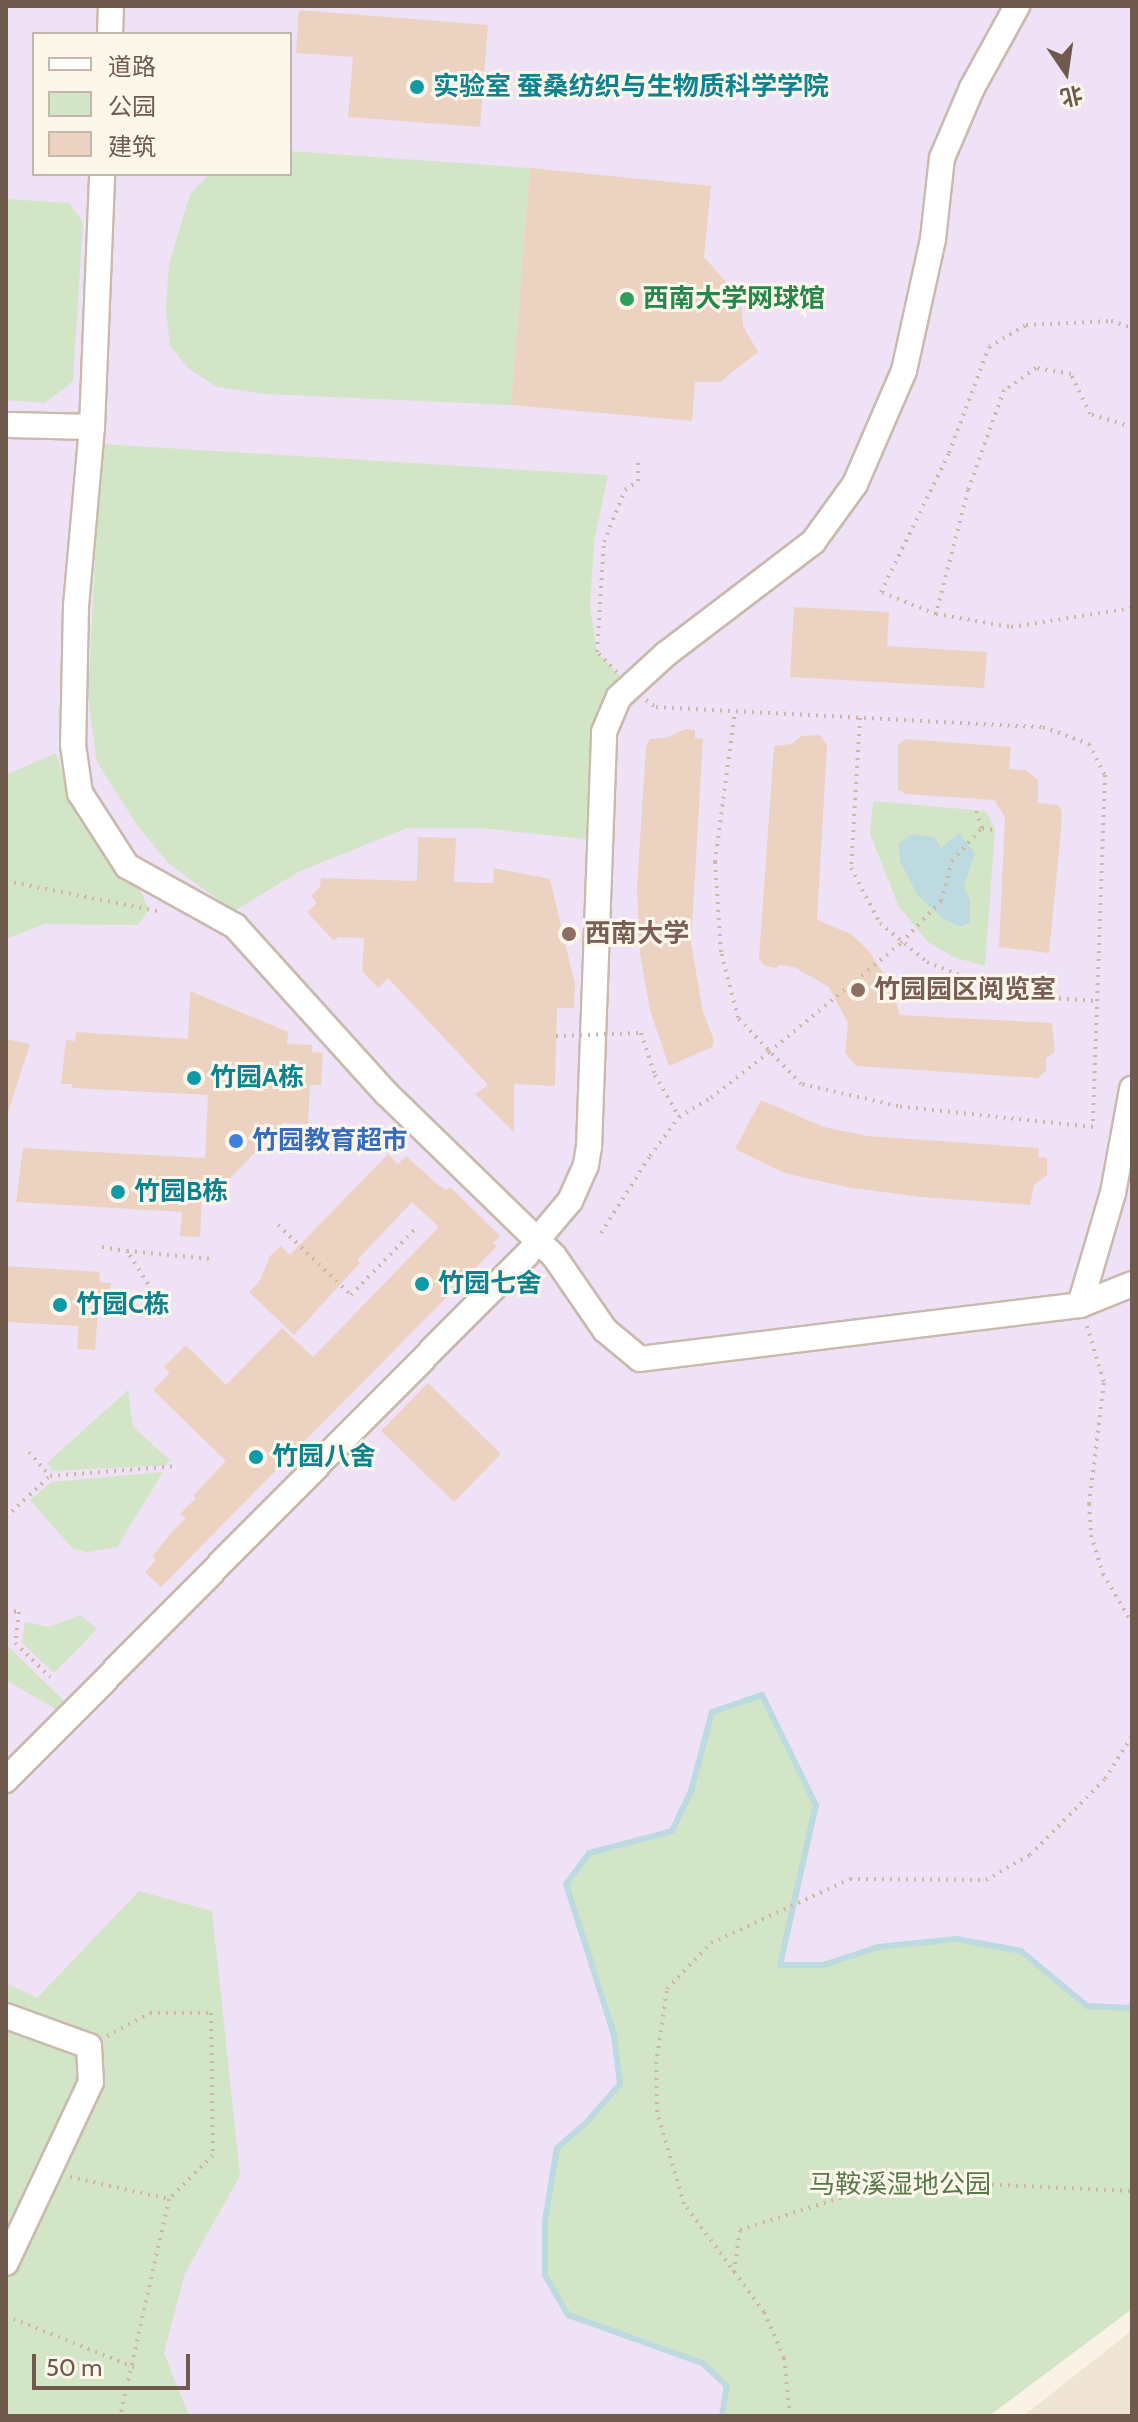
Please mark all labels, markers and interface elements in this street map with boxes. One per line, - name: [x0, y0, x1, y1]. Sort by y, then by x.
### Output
- legend: [32, 32, 292, 176]
- north arrow: [1026, 32, 1106, 112]
- text: 道路: [108, 52, 156, 81]
- place label: 实验室 蚕桑纺织与生物质科学学院: [433, 71, 829, 103]
- marker: 实验室 蚕桑纺织与生物质科学学院: [408, 78, 426, 96]
- text: 北: [1058, 80, 1085, 112]
- text: 公园: [108, 92, 156, 121]
- text: 建筑: [108, 132, 156, 161]
- place label: 西南大学网球馆: [643, 283, 825, 315]
- marker: 西南大学网球馆: [618, 290, 636, 308]
- place label: 西南大学: [585, 918, 689, 950]
- marker: 西南大学: [560, 925, 578, 943]
- place label: 竹园园区阅览室: [874, 974, 1056, 1006]
- marker: 竹园园区阅览室: [849, 981, 867, 999]
- place label: 竹园A栋: [210, 1062, 304, 1094]
- marker: 竹园A栋: [185, 1069, 203, 1087]
- place label: 竹园教育超市: [252, 1125, 408, 1157]
- marker: 竹园教育超市: [227, 1132, 245, 1150]
- place label: 竹园B栋: [134, 1176, 228, 1208]
- marker: 竹园B栋: [109, 1183, 127, 1201]
- place label: 竹园七舍: [438, 1268, 542, 1300]
- marker: 竹园七舍: [413, 1275, 431, 1293]
- place label: 竹园C栋: [76, 1289, 170, 1321]
- marker: 竹园C栋: [51, 1296, 69, 1314]
- place label: 竹园八舍: [272, 1441, 376, 1473]
- marker: 竹园八舍: [247, 1448, 265, 1466]
- park label: 马鞍溪湿地公园: [809, 2169, 991, 2201]
- scale bar: [36, 2338, 194, 2388]
- text: 50 m: [46, 2353, 102, 2382]

